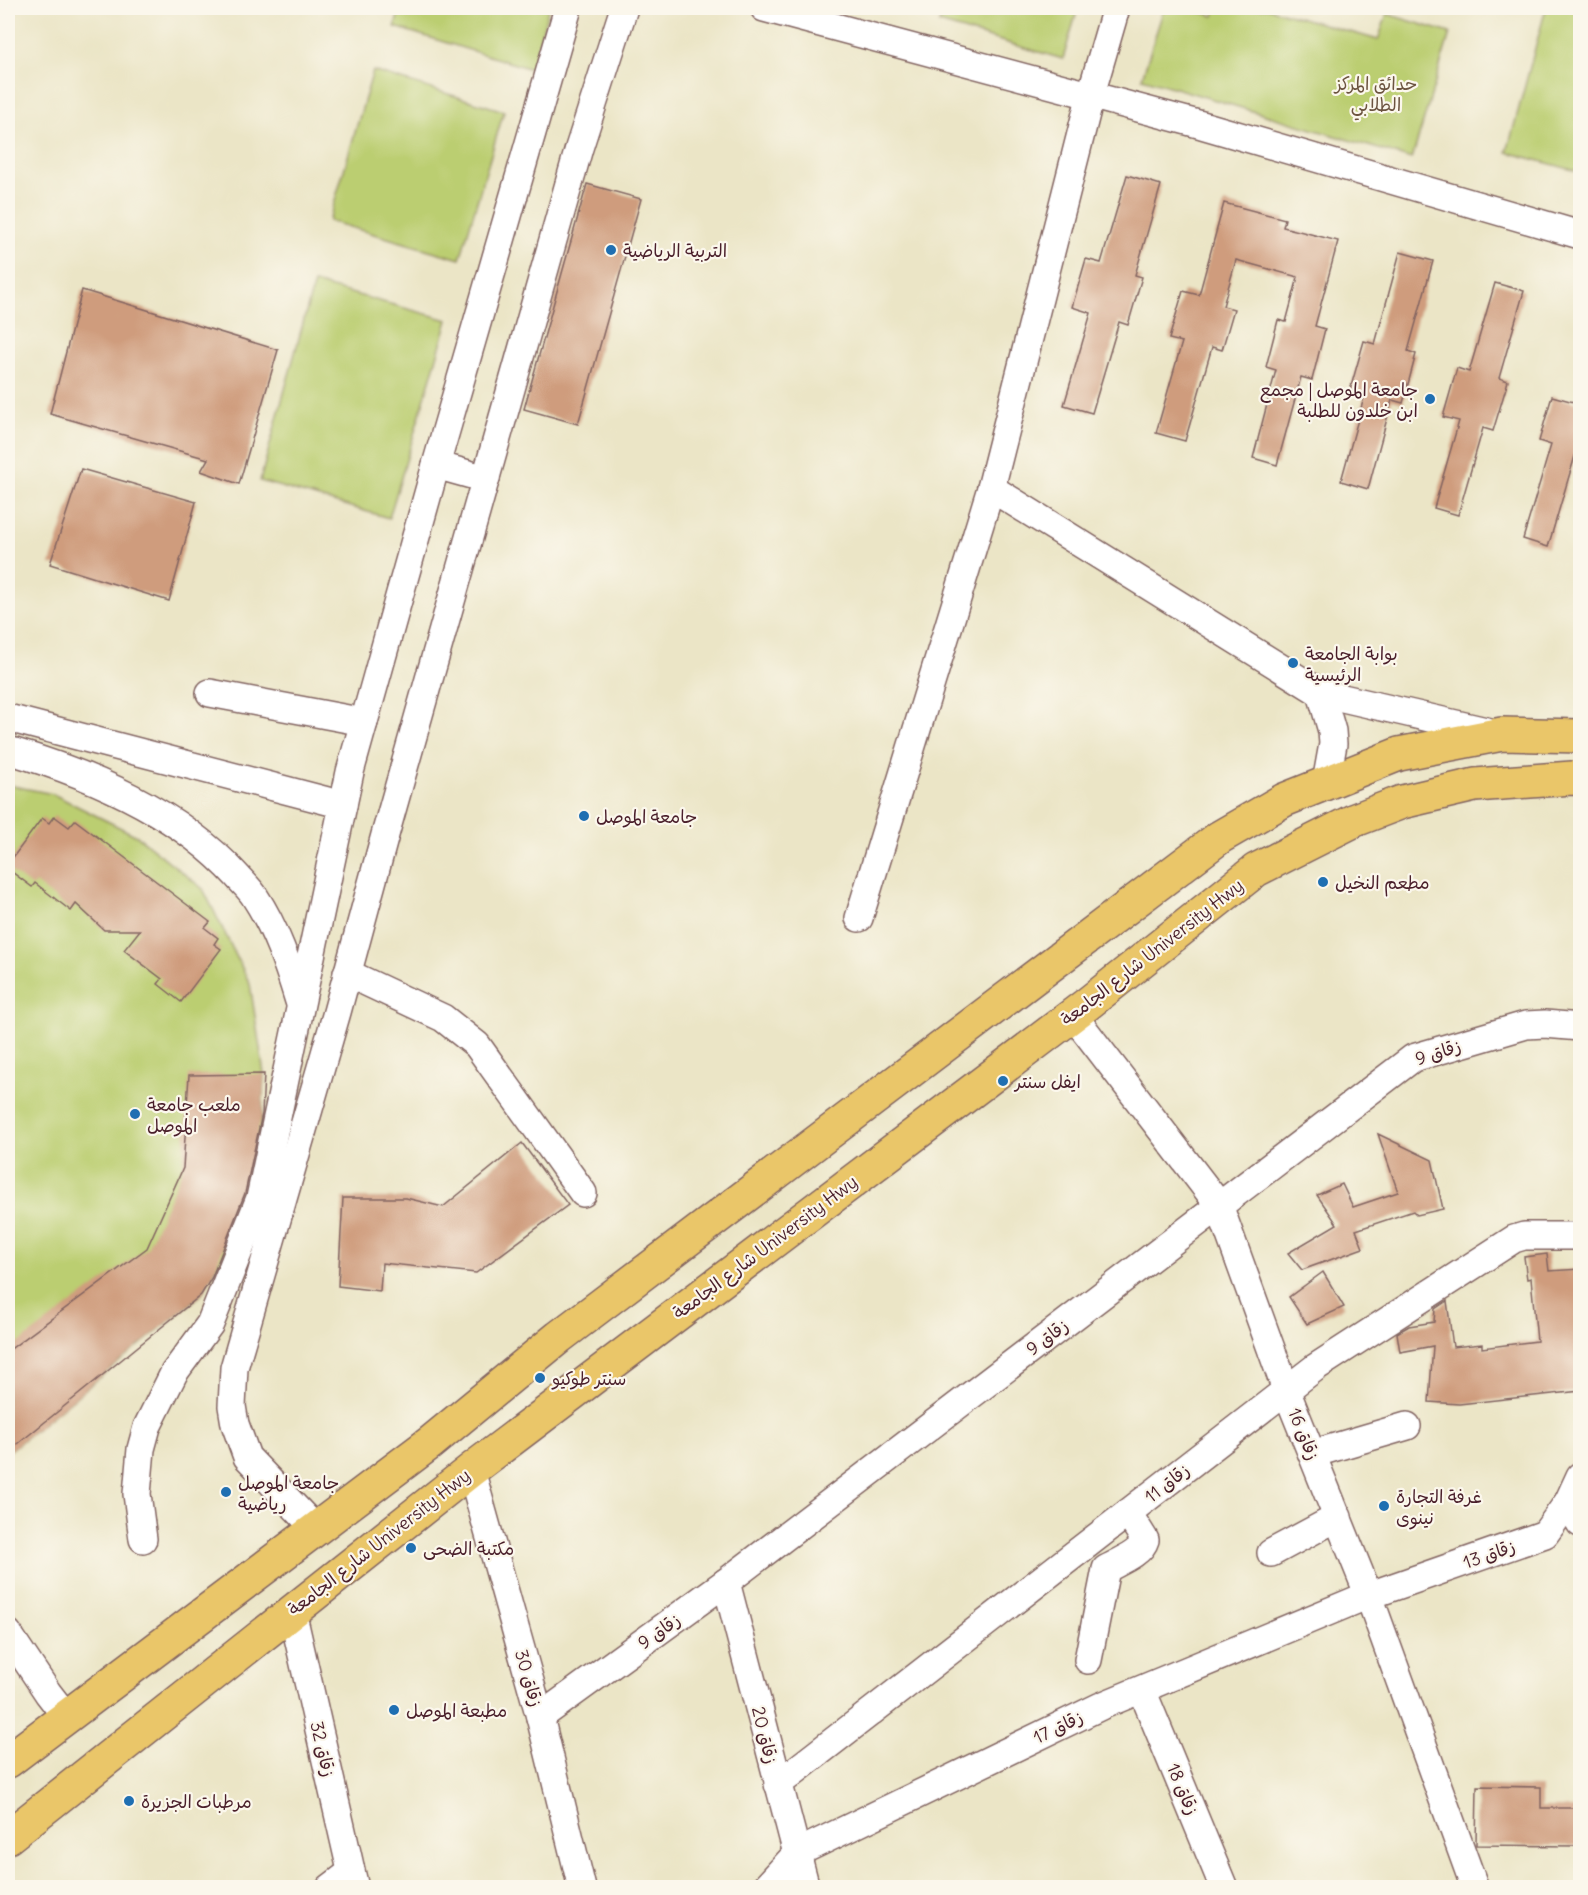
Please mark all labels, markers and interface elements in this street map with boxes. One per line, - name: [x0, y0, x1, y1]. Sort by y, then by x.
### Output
- park label: حدائق المركز الطلابي: [1333, 72, 1417, 121]
- place label: التربية الرياضية: [623, 239, 727, 262]
- marker: التربية الرياضية: [604, 243, 618, 257]
- place label: جامعة الموصل | مجمع ابن خلدون للطلبة: [1260, 378, 1418, 422]
- marker: جامعة الموصل | مجمع ابن خلدون للطلبة: [1423, 392, 1437, 406]
- place label: بوابة الجامعة الرئيسية: [1305, 642, 1398, 686]
- marker: بوابة الجامعة الرئيسية: [1286, 656, 1300, 670]
- place label: جامعة الموصل: [596, 805, 697, 828]
- marker: جامعة الموصل: [577, 809, 591, 823]
- place label: مطعم النخيل: [1335, 871, 1430, 897]
- street label: شارع الجامعة University Hwy: [1056, 873, 1249, 1031]
- marker: مطعم النخيل: [1316, 875, 1330, 889]
- street label: زقاق 9: [1412, 1034, 1464, 1070]
- place label: ايفل سنتر: [1013, 1070, 1081, 1093]
- marker: ايفل سنتر: [996, 1074, 1010, 1088]
- place label: ملعب جامعة الموصل: [147, 1093, 241, 1137]
- marker: ملعب جامعة الموصل: [128, 1107, 142, 1121]
- street label: شارع الجامعة University Hwy: [668, 1170, 863, 1325]
- street label: زقاق 9: [1021, 1314, 1073, 1360]
- place label: سنتر طوكيو: [551, 1367, 626, 1390]
- marker: سنتر طوكيو: [533, 1371, 547, 1385]
- street label: زقاق 16: [1283, 1405, 1325, 1463]
- street label: زقاق 11: [1140, 1458, 1194, 1508]
- street label: شارع الجامعة University Hwy: [283, 1463, 476, 1621]
- place label: جامعة الموصل رياضية: [238, 1471, 339, 1515]
- marker: جامعة الموصل رياضية: [219, 1485, 233, 1499]
- place label: غرفة التجارة نينوى: [1396, 1485, 1482, 1530]
- marker: غرفة التجارة نينوى: [1377, 1499, 1391, 1513]
- street label: زقاق 13: [1460, 1534, 1518, 1574]
- place label: مكتبة الضحى: [423, 1537, 514, 1560]
- marker: مكتبة الضحى: [404, 1541, 418, 1555]
- street label: زقاق 9: [633, 1608, 685, 1654]
- street label: زقاق 30: [510, 1647, 548, 1709]
- place label: مطبعة الموصل: [406, 1699, 507, 1722]
- marker: مطبعة الموصل: [387, 1703, 401, 1717]
- street label: زقاق 20: [747, 1704, 783, 1766]
- street label: زقاق 17: [1029, 1705, 1087, 1749]
- street label: زقاق 32: [305, 1719, 341, 1779]
- street label: زقاق 18: [1162, 1760, 1204, 1818]
- place label: مرطبات الجزيرة: [141, 1790, 252, 1813]
- marker: مرطبات الجزيرة: [122, 1794, 136, 1808]

